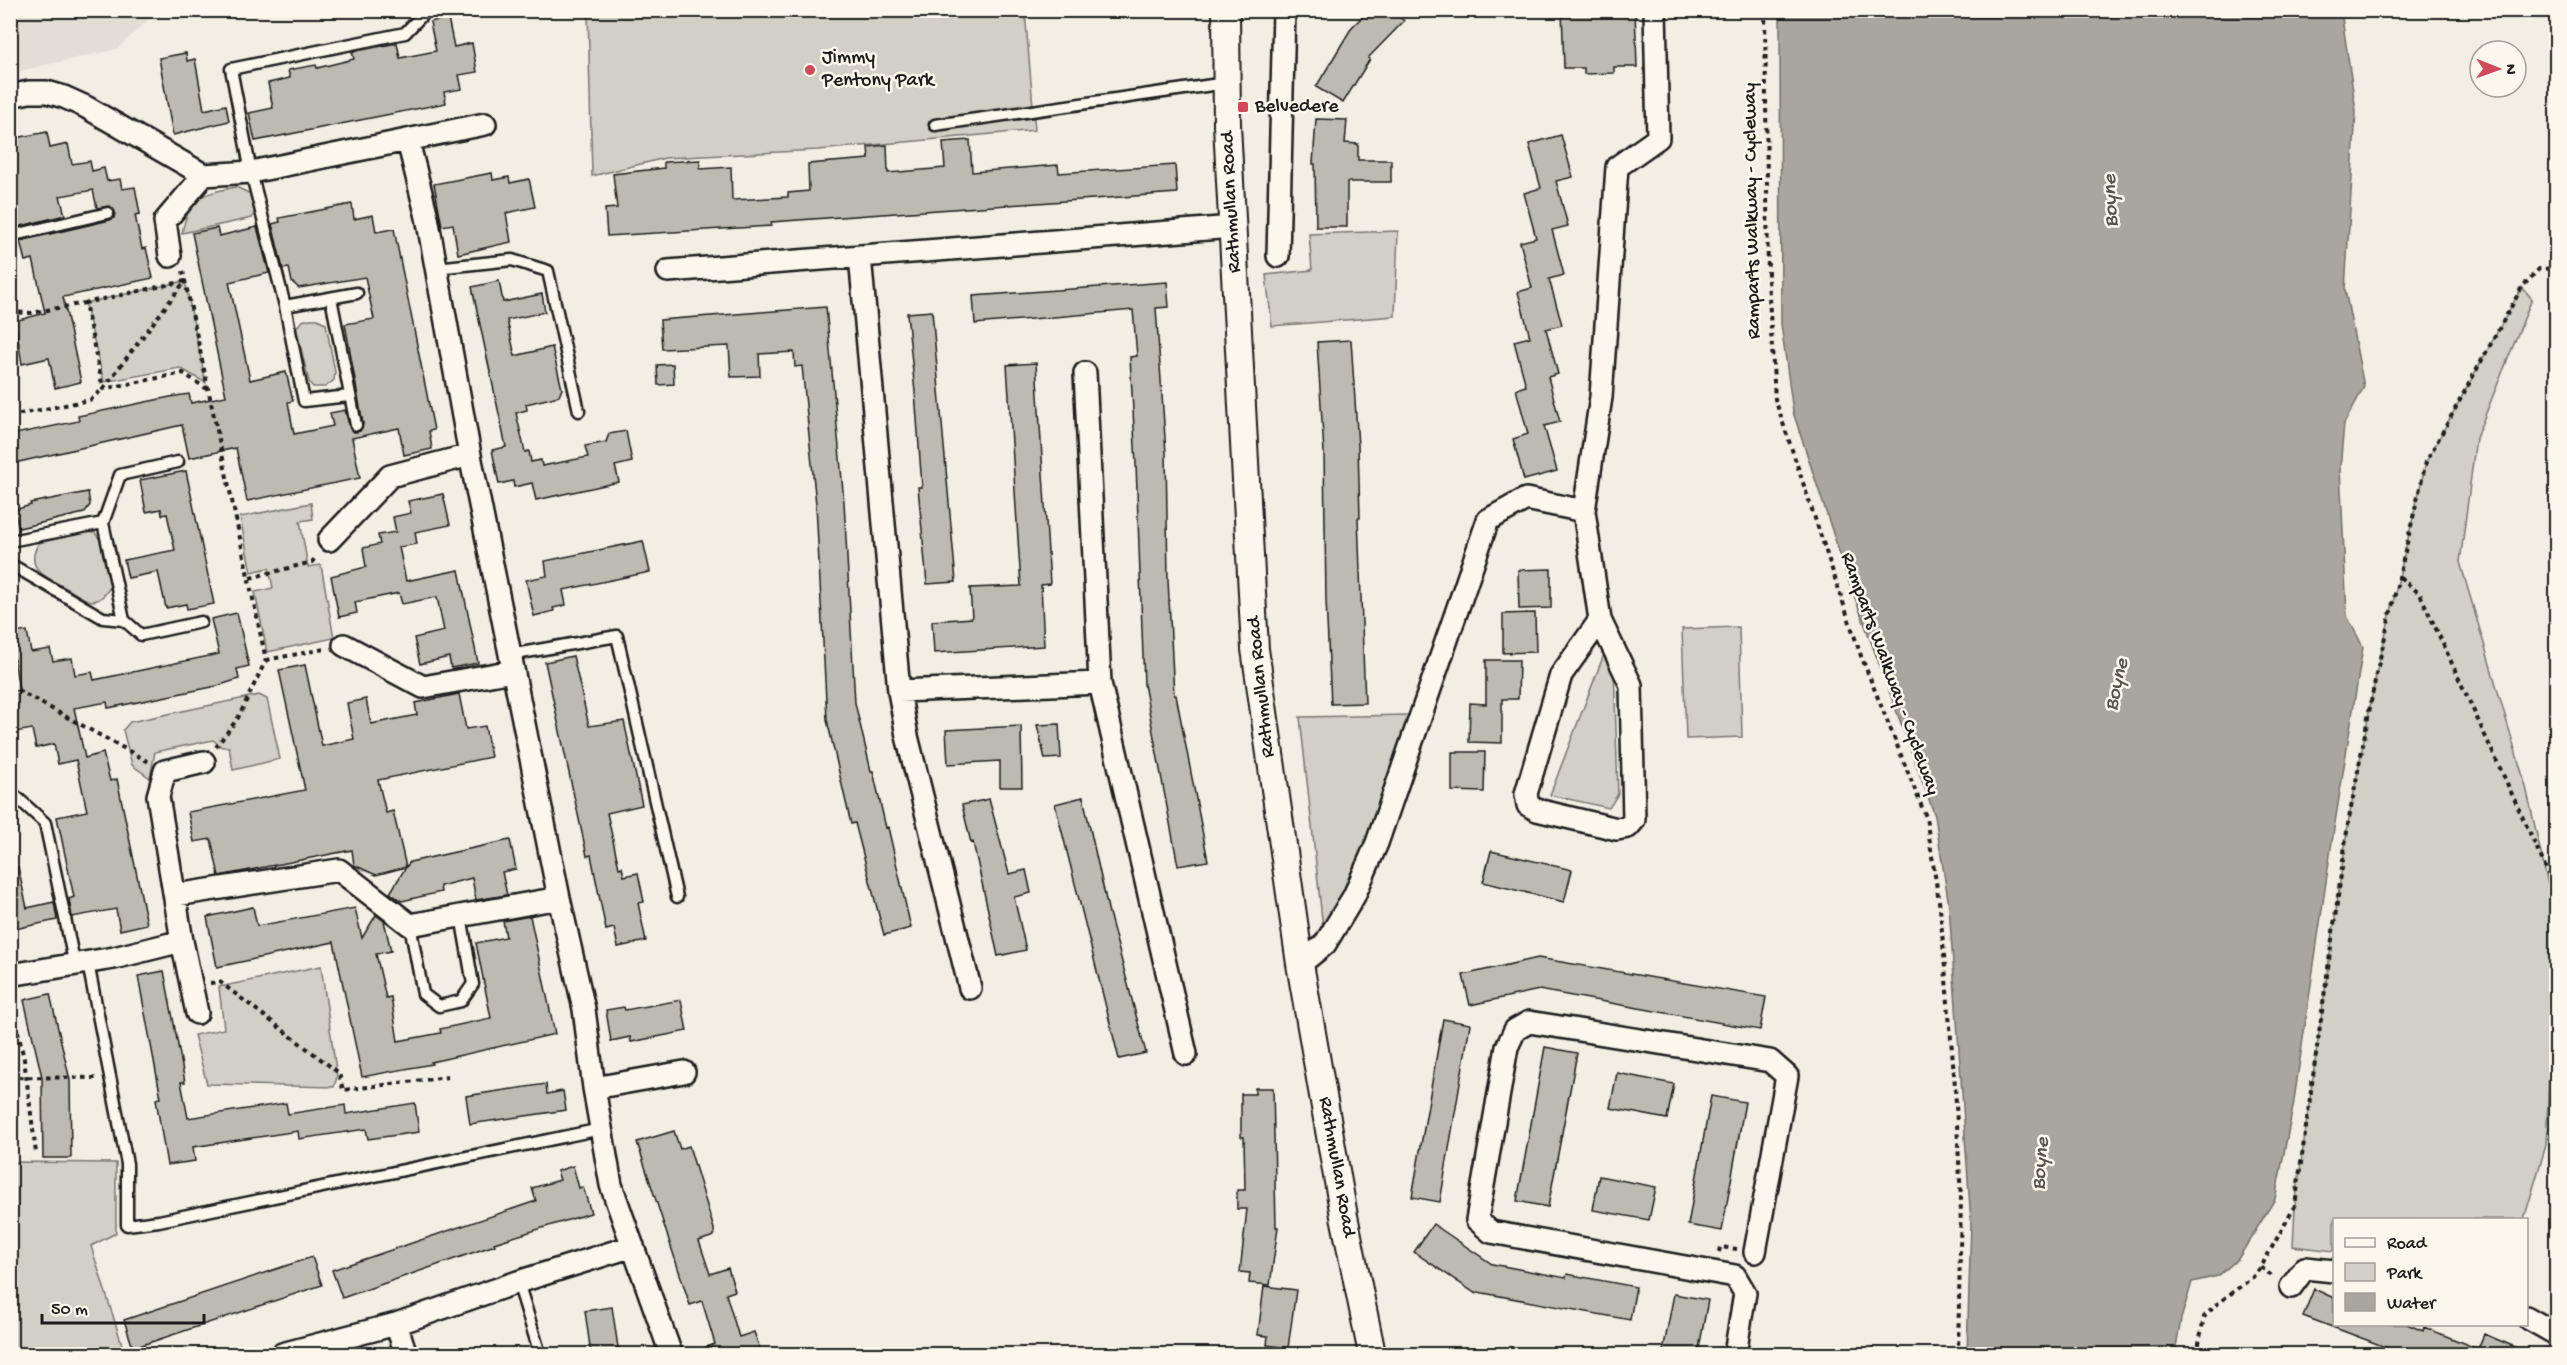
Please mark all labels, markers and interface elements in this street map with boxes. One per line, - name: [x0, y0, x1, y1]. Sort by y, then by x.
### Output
- north arrow: [2468, 39, 2528, 99]
- place label: Jimmy Pentony Park: [821, 47, 936, 93]
- marker: Jimmy Pentony Park: [803, 63, 817, 77]
- text: N: [2500, 64, 2519, 75]
- street label: Ramparts Walkway - Cycleway: [1739, 82, 1767, 339]
- place label: Belvedere: [1254, 96, 1339, 119]
- marker: Belvedere: [1236, 100, 1250, 114]
- street label: Rathmullan Road: [1217, 128, 1247, 273]
- water label: Boyne: [2099, 173, 2125, 228]
- street label: Ramparts Walkway - Cycleway: [1834, 550, 1944, 799]
- street label: Rathmullan Road: [1243, 613, 1281, 759]
- water label: Boyne: [2100, 655, 2136, 714]
- street label: Rathmullan Road: [1312, 1095, 1360, 1241]
- water label: Boyne: [2027, 1135, 2057, 1191]
- legend: [2333, 1218, 2528, 1326]
- text: Road: [2387, 1234, 2428, 1255]
- text: Park: [2386, 1264, 2423, 1285]
- scale bar: [42, 1287, 204, 1325]
- text: Water: [2387, 1294, 2437, 1315]
- text: 50 m: [51, 1300, 88, 1321]

